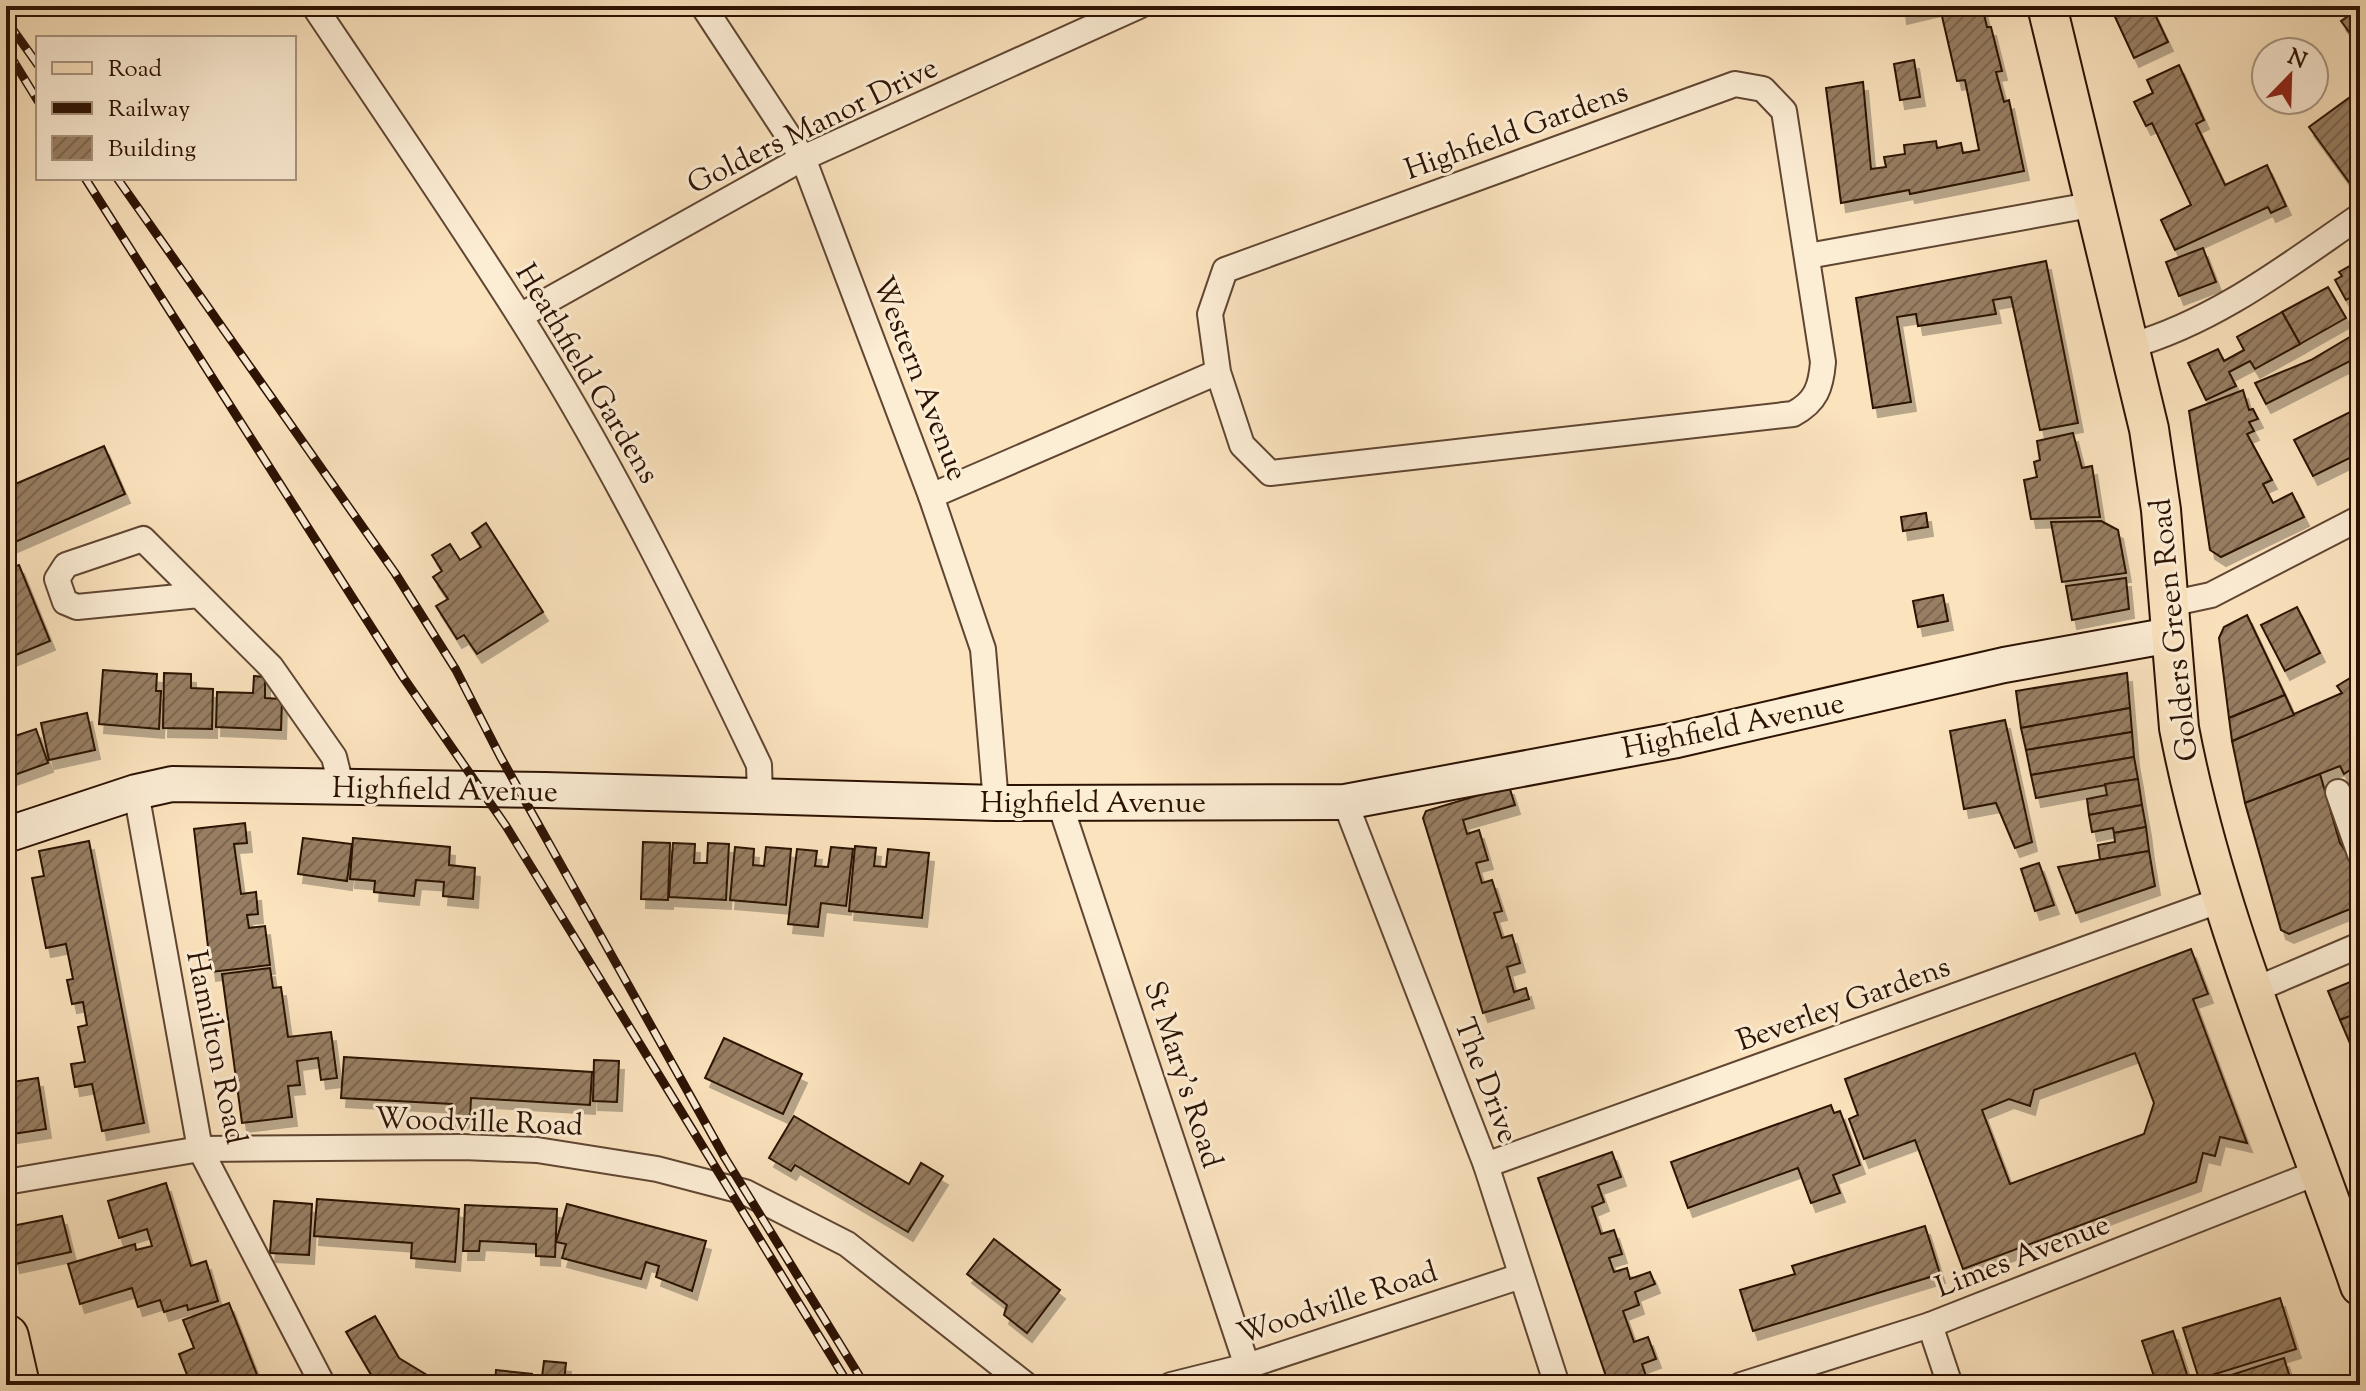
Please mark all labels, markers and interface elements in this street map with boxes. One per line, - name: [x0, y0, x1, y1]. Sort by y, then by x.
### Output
- legend: [36, 36, 296, 180]
- north arrow: [2250, 36, 2330, 116]
- text: N: [2282, 42, 2311, 79]
- street label: Golders Manor Drive: [681, 48, 946, 207]
- text: Road: [108, 53, 162, 87]
- street label: Highfield Gardens: [1399, 72, 1635, 193]
- text: Railway: [108, 93, 190, 127]
- text: Building: [108, 133, 197, 167]
- street label: Heathfield Gardens: [503, 256, 669, 492]
- street label: Western Avenue: [860, 270, 977, 487]
- street label: Golders Green Road: [2140, 496, 2211, 763]
- street label: Highfield Avenue: [1618, 683, 1849, 772]
- street label: Highfield Avenue: [332, 768, 558, 815]
- street label: Highfield Avenue: [980, 783, 1206, 826]
- street label: Hamilton Road: [173, 947, 256, 1148]
- street label: Beverley Gardens: [1731, 947, 1957, 1064]
- street label: St Mary's Road: [1131, 976, 1232, 1174]
- street label: The Drive: [1441, 1012, 1528, 1150]
- street label: Woodville Road: [374, 1098, 584, 1149]
- street label: Limes Avenue: [1930, 1204, 2116, 1310]
- street label: Woodville Road: [1232, 1252, 1444, 1357]

